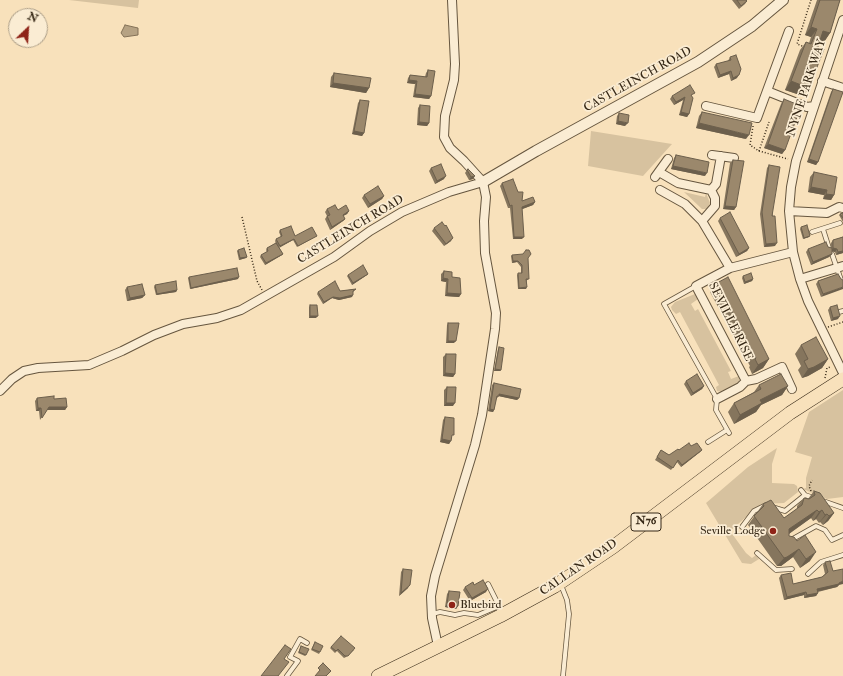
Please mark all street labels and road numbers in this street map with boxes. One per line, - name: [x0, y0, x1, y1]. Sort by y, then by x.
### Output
- street label: NYNE PARK WAY: [784, 37, 830, 139]
- street label: CASTLEINCH ROAD: [581, 44, 695, 116]
- street label: CASTLEINCH ROAD: [295, 193, 407, 267]
- street label: SEVILLE RISE: [705, 280, 755, 364]
- road number: N76: [631, 513, 661, 531]
- street label: CALLAN ROAD: [538, 537, 620, 599]

